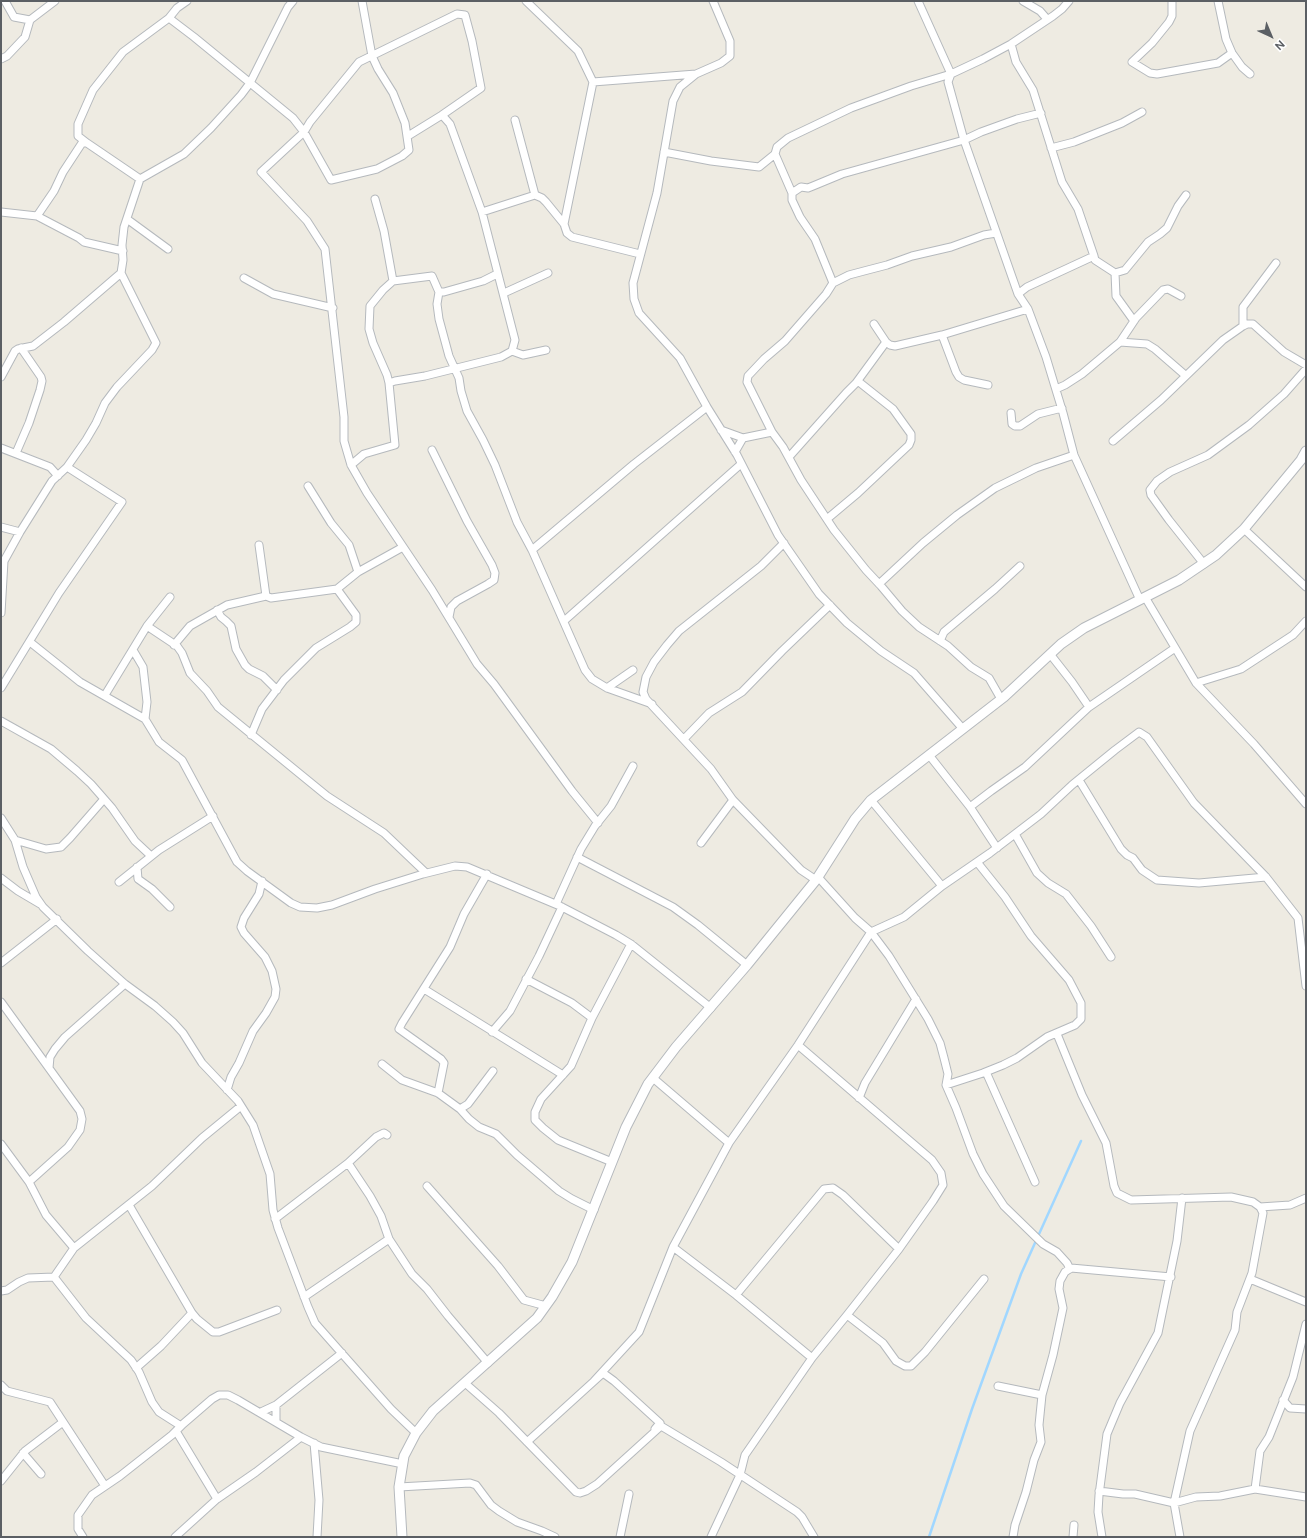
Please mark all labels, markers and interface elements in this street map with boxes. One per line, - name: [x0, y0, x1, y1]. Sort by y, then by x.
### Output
- north arrow: [1251, 16, 1291, 56]
- text: N: [1272, 37, 1287, 53]

